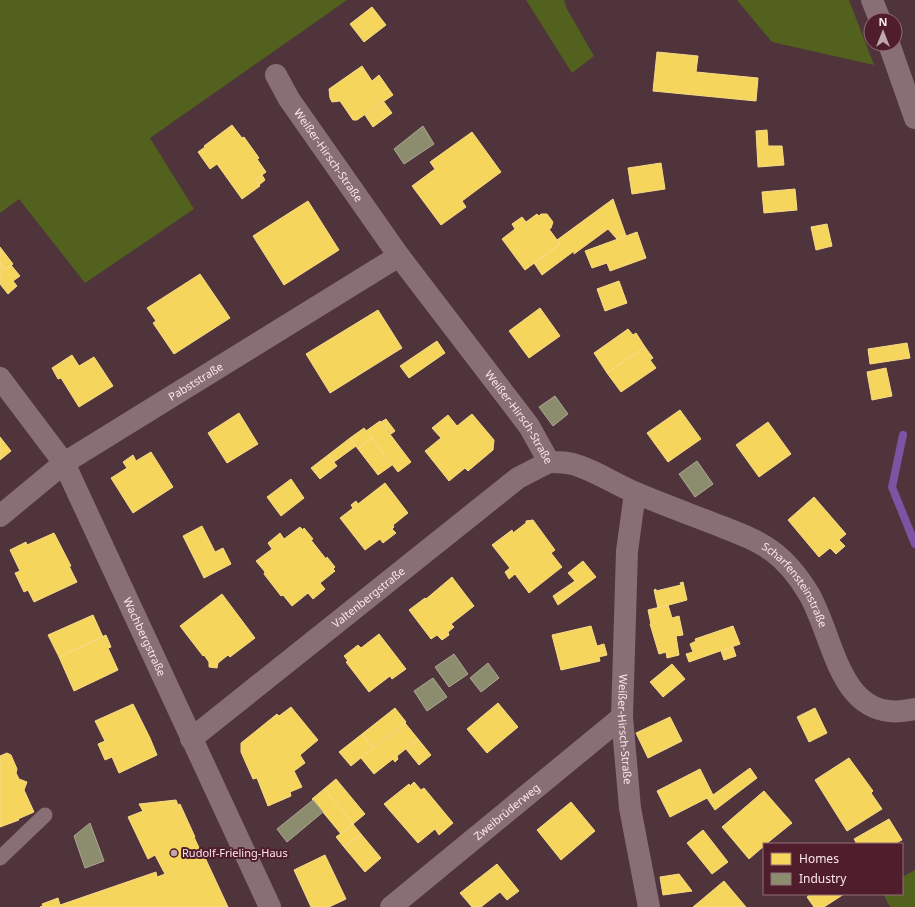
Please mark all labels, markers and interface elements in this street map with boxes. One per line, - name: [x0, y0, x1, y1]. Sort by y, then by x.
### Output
- north arrow: [863, 12, 903, 52]
- text: N: [879, 14, 887, 29]
- street label: Weißer-Hirsch-Straße: [291, 105, 367, 205]
- street label: Pabststraße: [165, 359, 226, 404]
- street label: Weißer-Hirsch-Straße: [482, 367, 557, 466]
- street label: Scharfensteinstraße: [760, 538, 831, 629]
- street label: Valtenbergstraße: [328, 563, 408, 631]
- street label: Wachbergstraße: [120, 595, 170, 678]
- street label: Weißer-Hirsch-Straße: [615, 674, 636, 785]
- street label: Zweibrüderweg: [470, 780, 543, 843]
- legend: [763, 843, 903, 895]
- place label: Rudolf-Frieling-Haus: [182, 845, 288, 860]
- marker: Rudolf-Frieling-Haus: [169, 848, 179, 858]
- text: Homes: [799, 850, 839, 867]
- text: Industry: [799, 870, 847, 887]

